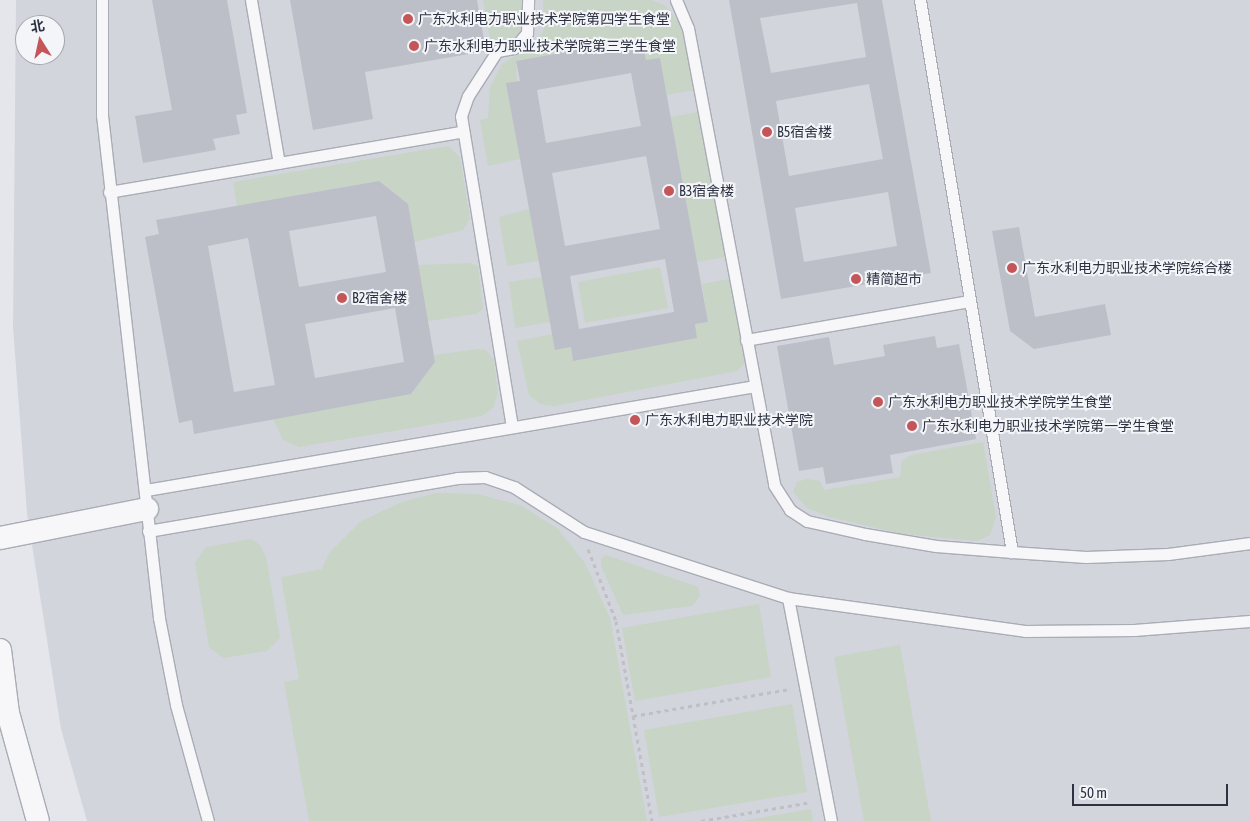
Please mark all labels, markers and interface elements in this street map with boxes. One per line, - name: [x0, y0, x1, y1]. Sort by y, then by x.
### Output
- place label: 广东水利电力职业技术学院第四学生食堂: [418, 11, 670, 27]
- marker: 广东水利电力职业技术学院第四学生食堂: [402, 13, 414, 25]
- north arrow: [15, 15, 65, 65]
- text: 北: [29, 17, 46, 35]
- place label: 广东水利电力职业技术学院第三学生食堂: [424, 38, 676, 54]
- marker: 广东水利电力职业技术学院第三学生食堂: [408, 40, 420, 52]
- place label: B5宿舍楼: [777, 124, 832, 140]
- marker: B5宿舍楼: [761, 126, 773, 138]
- place label: B3宿舍楼: [679, 183, 734, 199]
- marker: B3宿舍楼: [663, 185, 675, 197]
- place label: 广东水利电力职业技术学院综合楼: [1022, 260, 1232, 276]
- marker: 广东水利电力职业技术学院综合楼: [1006, 262, 1018, 274]
- place label: 精简超市: [866, 271, 922, 287]
- marker: 精简超市: [850, 273, 862, 285]
- place label: B2宿舍楼: [352, 290, 407, 306]
- marker: B2宿舍楼: [336, 292, 348, 304]
- place label: 广东水利电力职业技术学院学生食堂: [888, 394, 1112, 410]
- marker: 广东水利电力职业技术学院学生食堂: [872, 396, 884, 408]
- place label: 广东水利电力职业技术学院: [645, 412, 813, 428]
- marker: 广东水利电力职业技术学院: [629, 414, 641, 426]
- place label: 广东水利电力职业技术学院第一学生食堂: [922, 418, 1174, 434]
- marker: 广东水利电力职业技术学院第一学生食堂: [906, 420, 918, 432]
- scale bar: [1075, 774, 1231, 806]
- text: 50 m: [1080, 784, 1107, 801]

